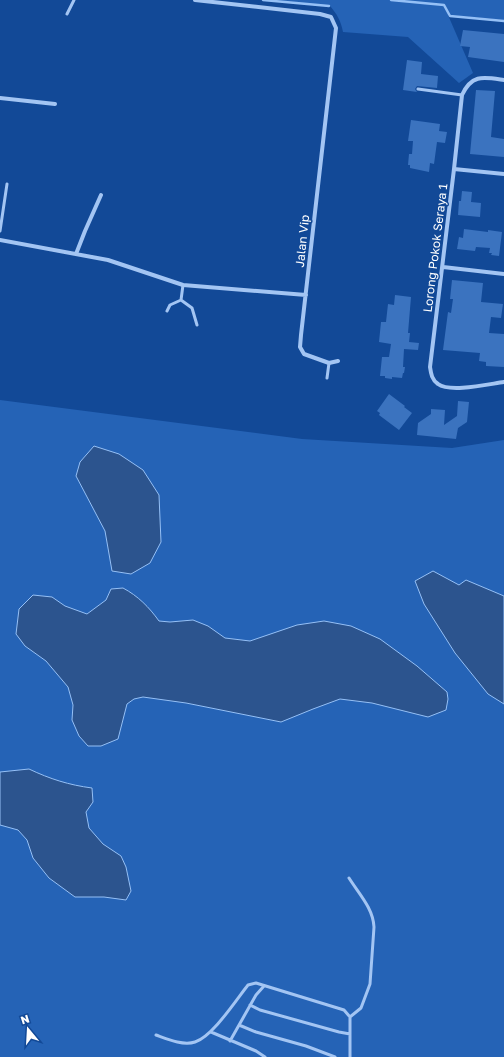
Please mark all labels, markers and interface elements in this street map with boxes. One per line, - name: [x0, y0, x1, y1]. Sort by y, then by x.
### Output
- street label: Lorong Pokok Seraya 1: [420, 183, 450, 313]
- street label: Jalan Vip: [292, 214, 312, 268]
- north arrow: [8, 1009, 48, 1049]
- text: N: [19, 1012, 31, 1026]

